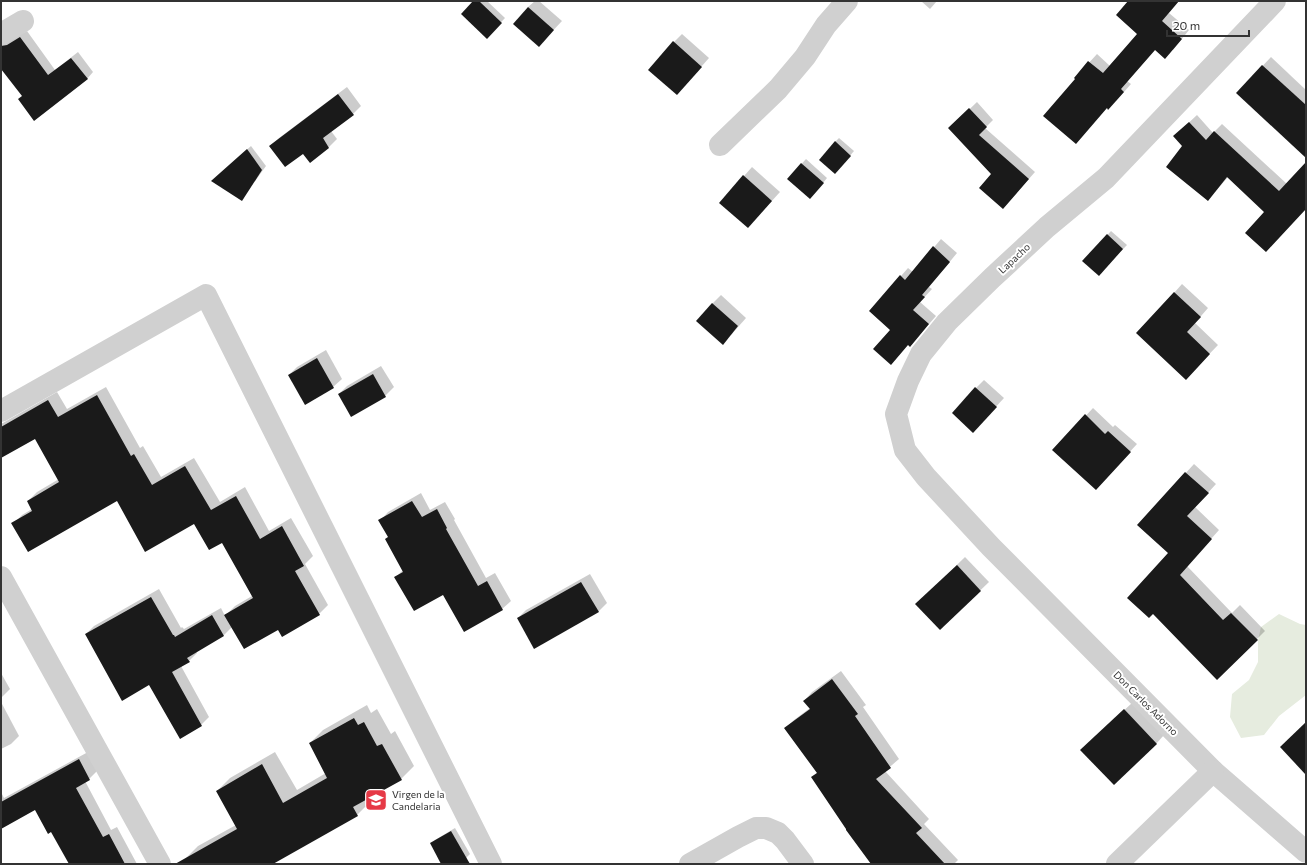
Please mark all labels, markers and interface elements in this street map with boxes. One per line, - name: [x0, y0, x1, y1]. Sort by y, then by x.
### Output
- scale bar: [1167, 12, 1249, 38]
- text: 20 m: [1173, 18, 1200, 32]
- street label: Lapacho: [996, 240, 1032, 276]
- street label: Don Carlos Adorno: [1111, 668, 1181, 738]
- school or university icon: Virgen de la Candelaria: [363, 787, 389, 813]
- place label: Virgen de la Candelaria: [392, 788, 444, 812]

